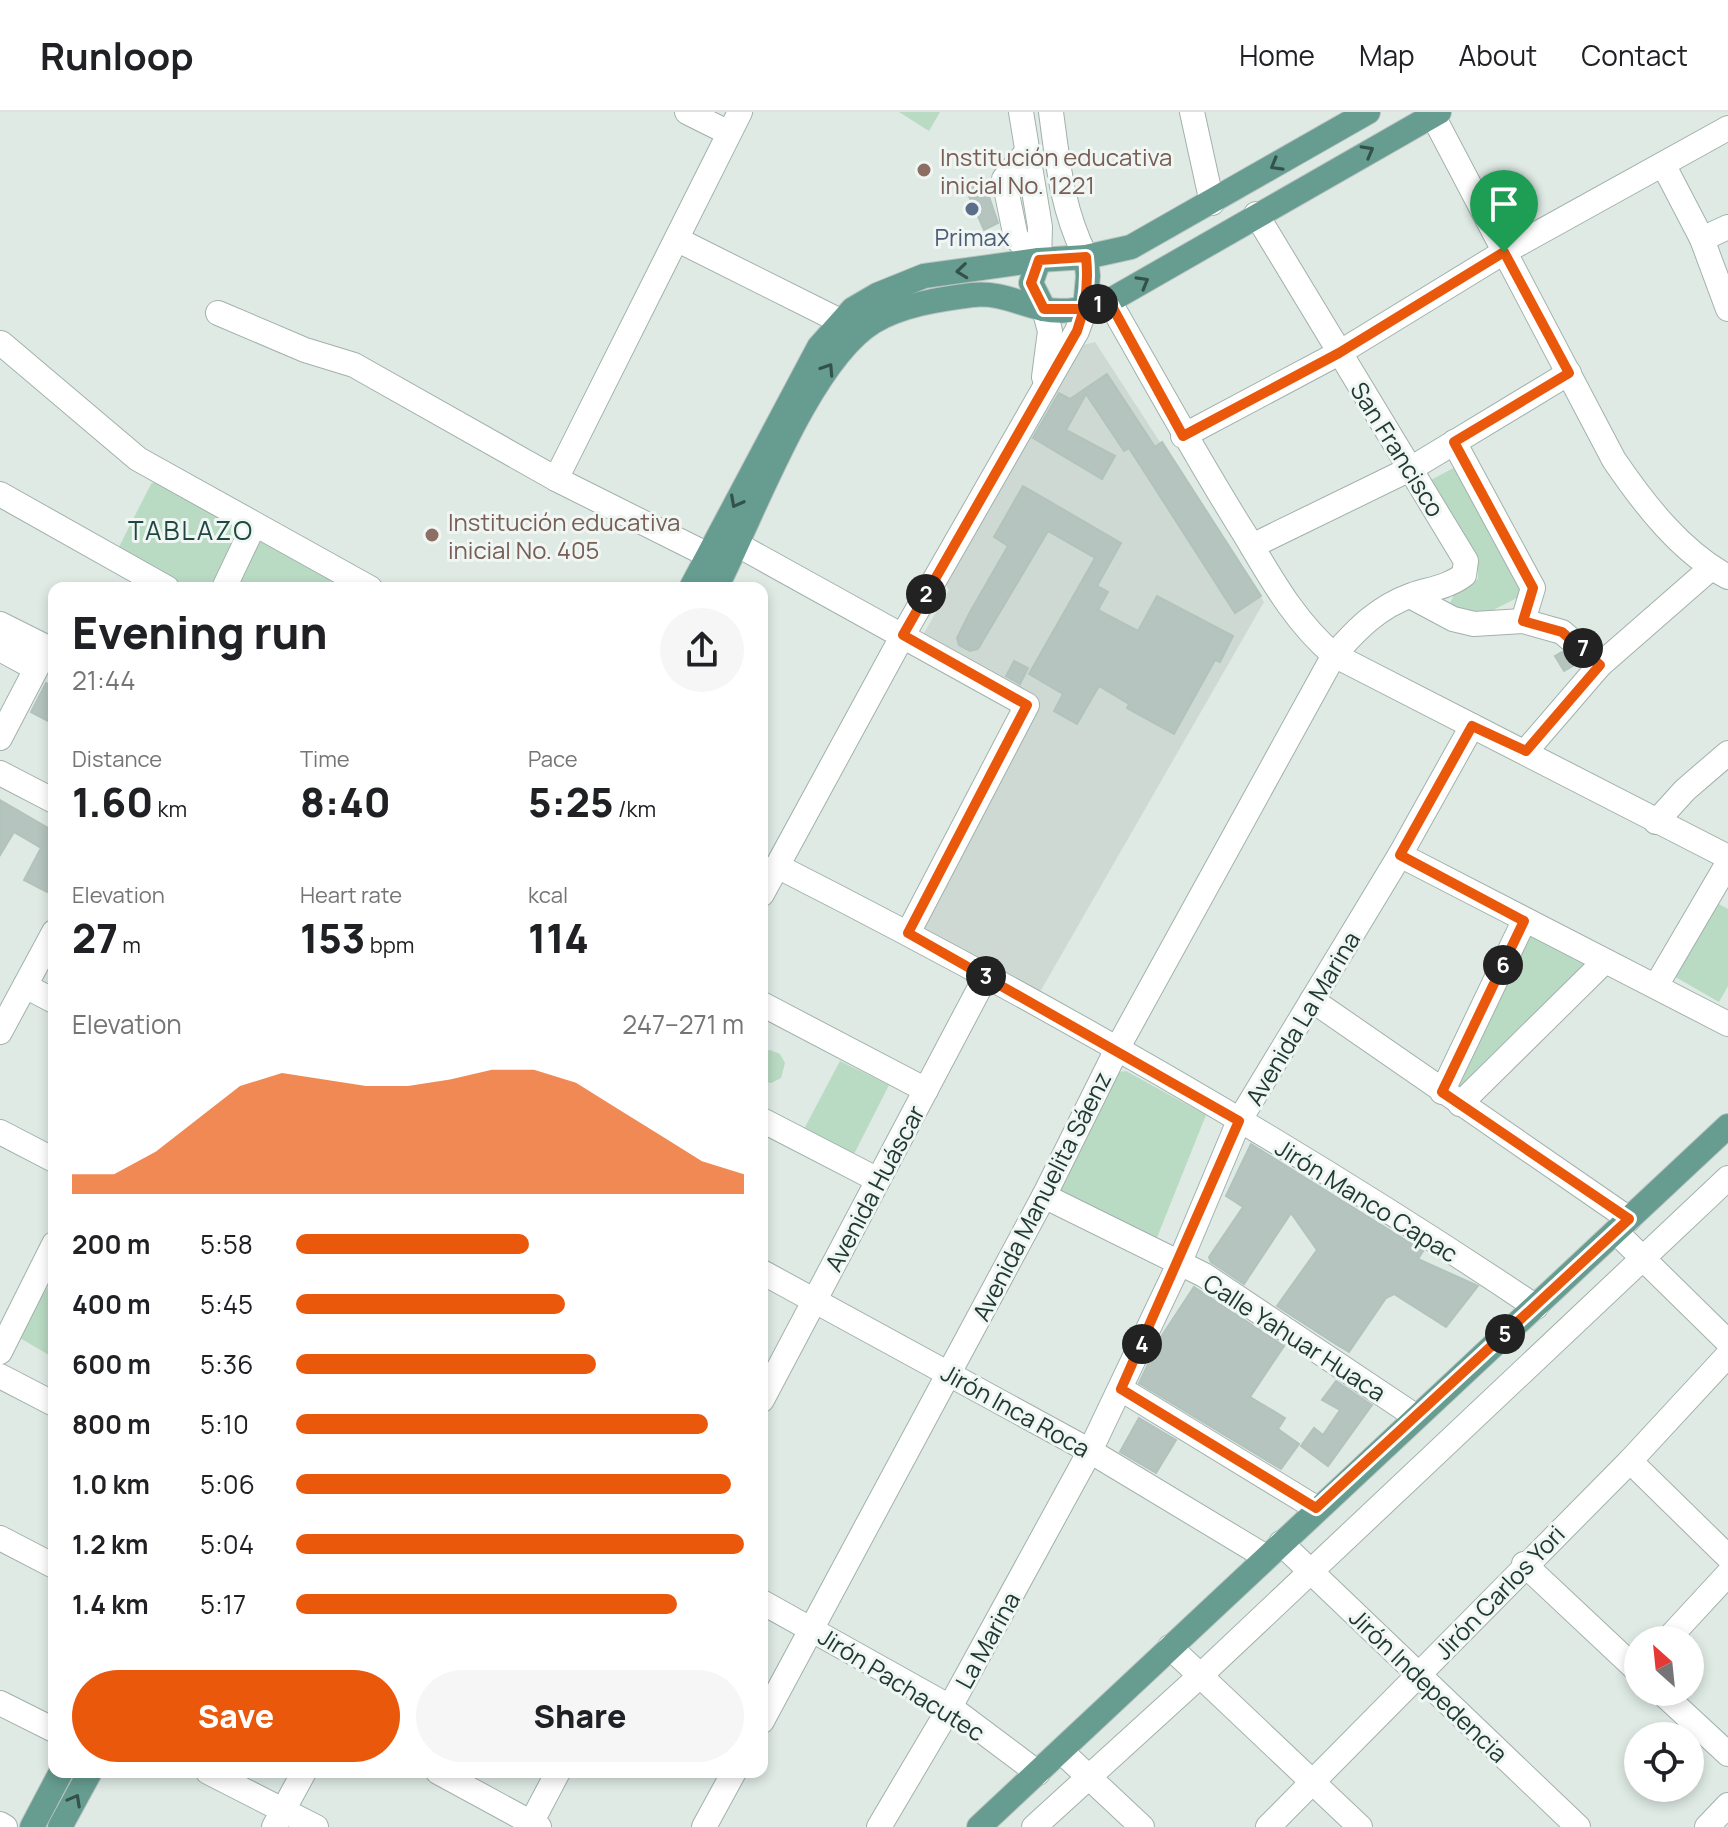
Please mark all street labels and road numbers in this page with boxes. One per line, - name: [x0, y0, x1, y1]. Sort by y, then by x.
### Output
- street label: San Francisco: [1343, 375, 1453, 523]
- street label: Avenida La Marina: [1237, 925, 1367, 1111]
- street label: Avenida Manuelita Sáenz: [964, 1066, 1118, 1326]
- street label: Avenida Huáscar: [816, 1099, 932, 1277]
- street label: Jirón Manco Capac: [1269, 1131, 1465, 1269]
- street label: Calle Yahuar Huaca: [1197, 1266, 1393, 1408]
- street label: Jirón Inca Roca: [936, 1355, 1096, 1465]
- street label: Jirón Carlos Yori: [1427, 1518, 1571, 1666]
- street label: La Marina: [947, 1586, 1027, 1694]
- street label: Jirón Indepedencia: [1343, 1601, 1515, 1769]
- street label: Jirón Pachacutec: [812, 1620, 992, 1748]

